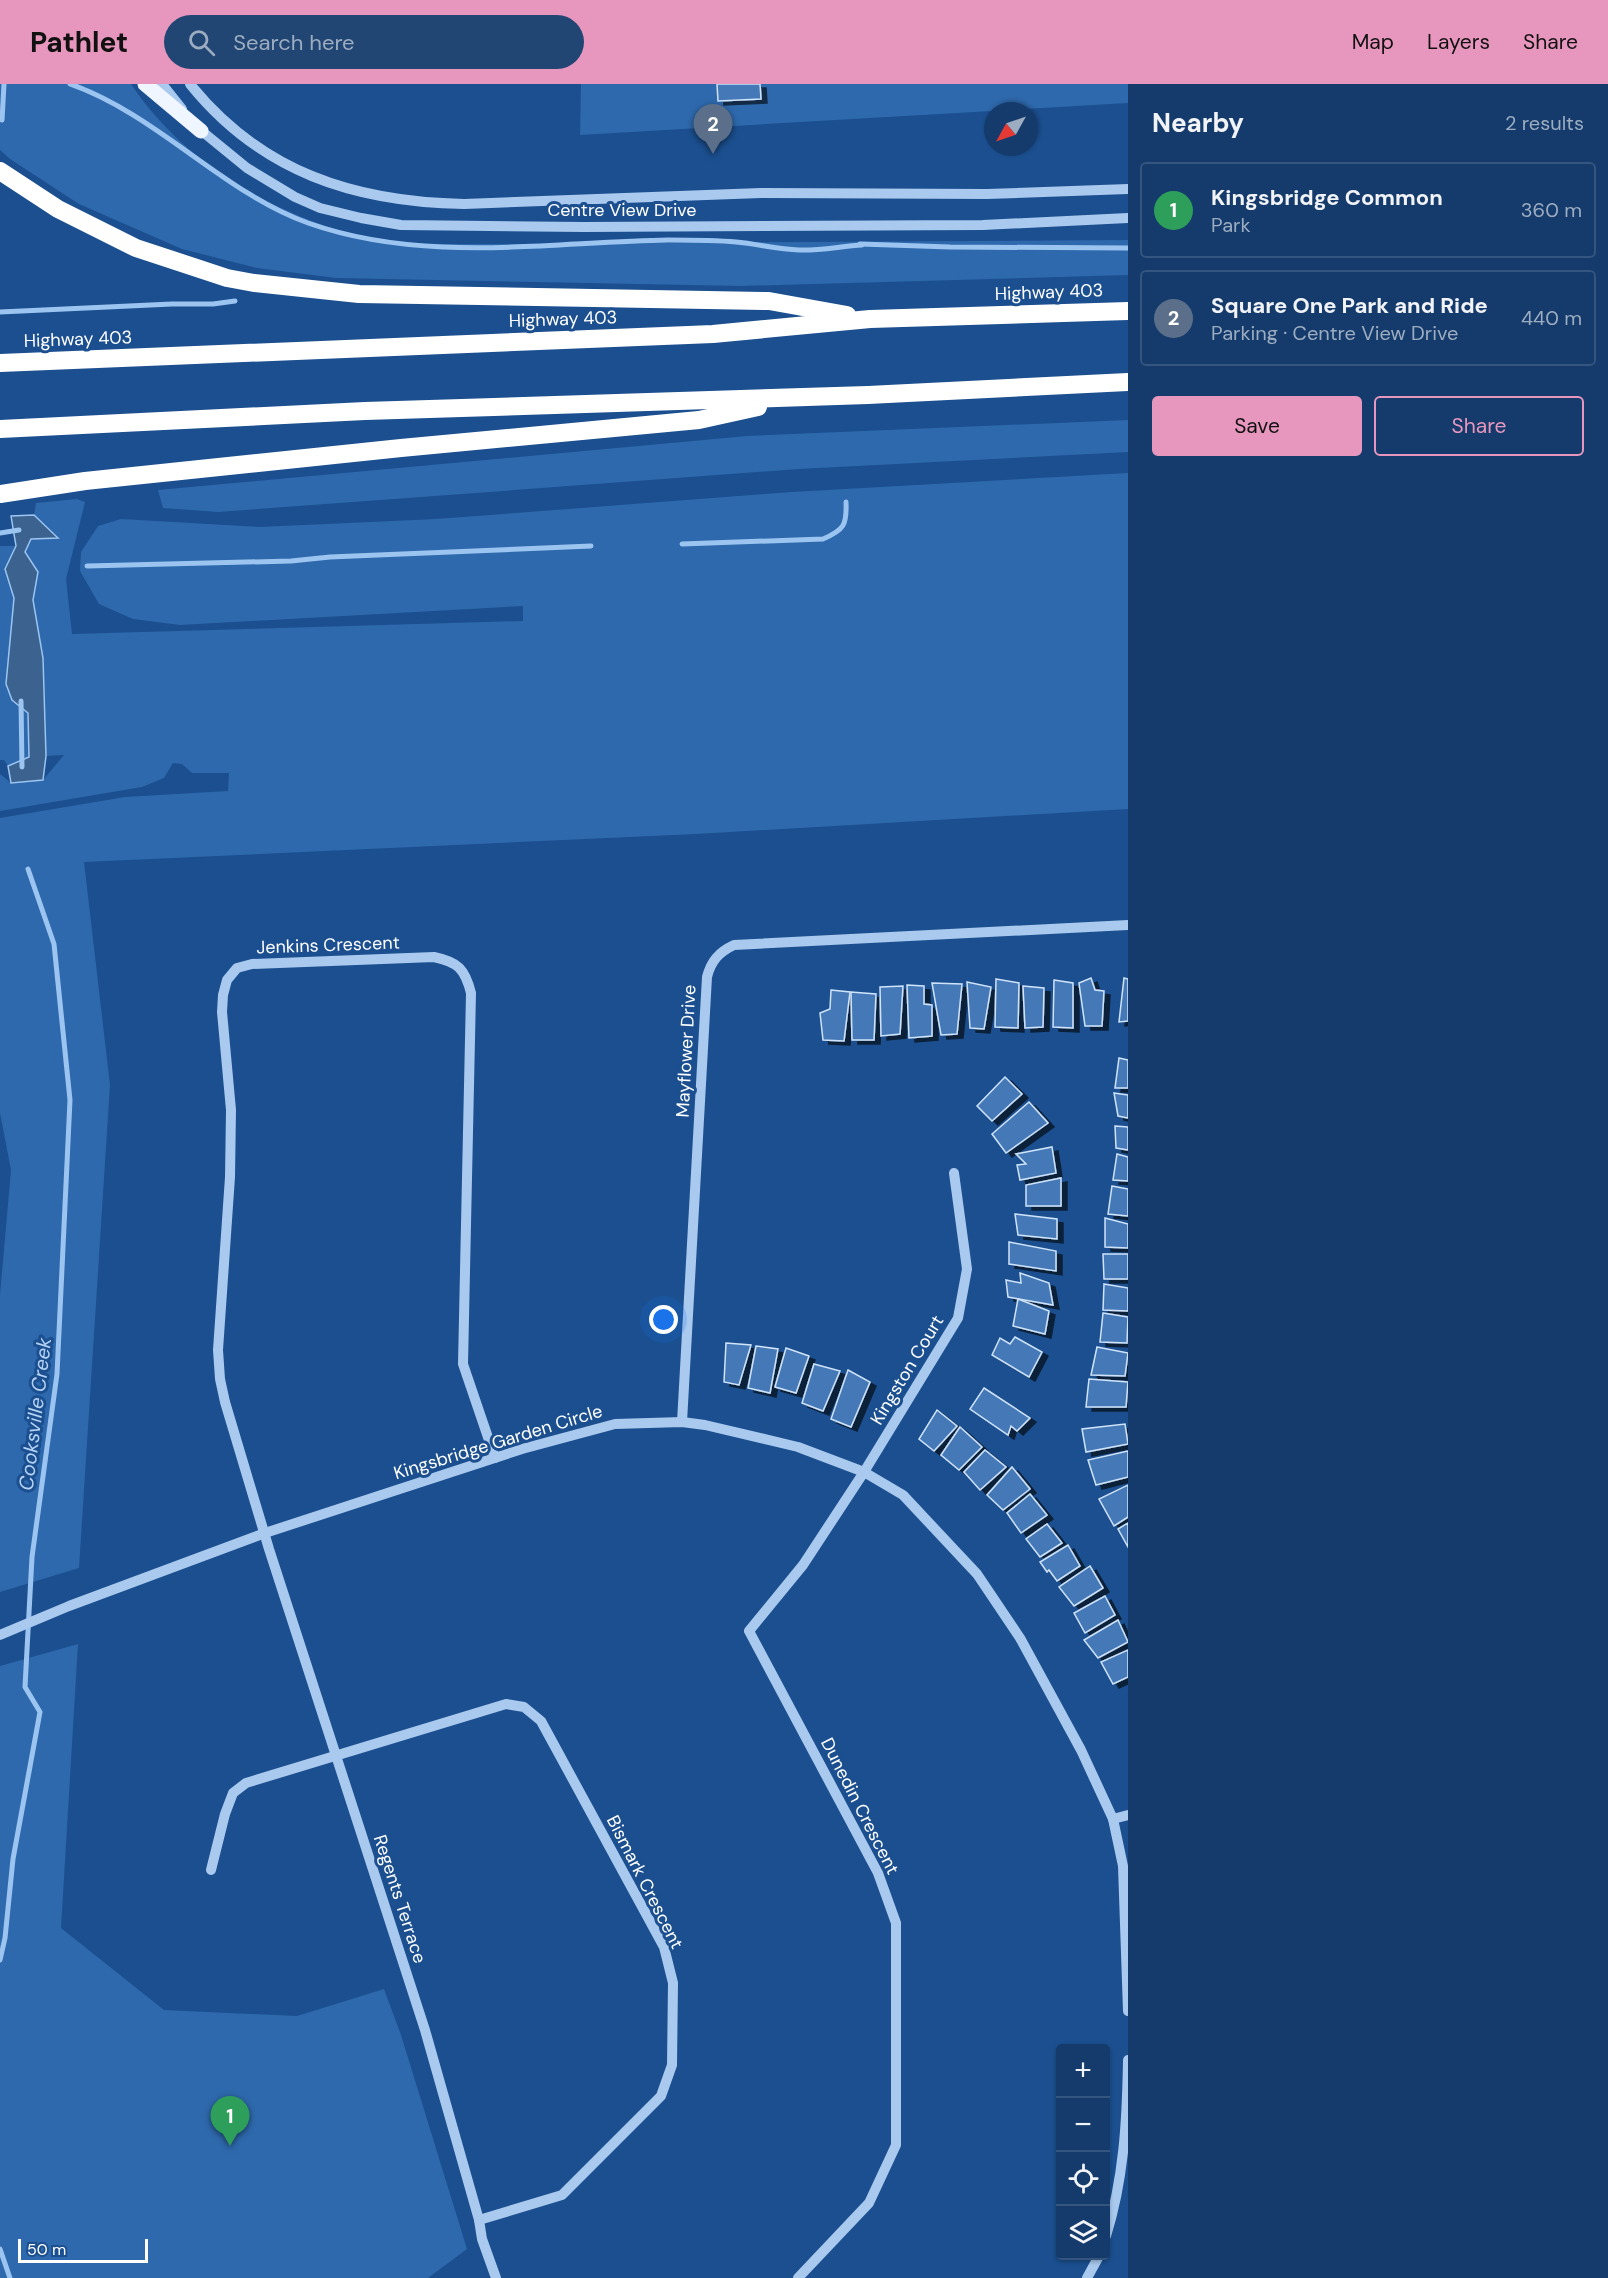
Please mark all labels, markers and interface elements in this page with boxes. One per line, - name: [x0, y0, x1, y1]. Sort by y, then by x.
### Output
- search box: [164, 15, 584, 69]
- text: Pathlet: [30, 24, 128, 61]
- icon: search: [185, 26, 218, 59]
- text: Search here: [233, 28, 355, 57]
- text: Map: [1352, 28, 1394, 56]
- text: Layers: [1427, 28, 1490, 56]
- text: Share: [1523, 28, 1578, 56]
- north arrow: [984, 102, 1038, 156]
- pin: 2: [694, 104, 732, 154]
- text: Nearby: [1152, 106, 1244, 140]
- text: 2 results: [1505, 110, 1584, 136]
- text: Kingsbridge Common: [1211, 183, 1443, 212]
- text: 1: [1170, 197, 1177, 223]
- text: 360 m: [1521, 197, 1582, 223]
- street label: Centre View Drive: [547, 198, 697, 222]
- text: Park: [1211, 212, 1251, 238]
- street label: Highway 403: [994, 278, 1104, 306]
- text: Square One Park and Ride: [1211, 291, 1488, 320]
- street label: Highway 403: [508, 305, 618, 333]
- text: 2: [1168, 305, 1179, 331]
- text: 440 m: [1521, 305, 1582, 331]
- text: Parking · Centre View Drive: [1211, 320, 1458, 346]
- street label: Highway 403: [23, 325, 133, 353]
- button: Save: [1152, 396, 1362, 456]
- button: Share: [1374, 396, 1584, 456]
- street label: Jenkins Crescent: [256, 931, 400, 959]
- street label: Mayflower Drive: [671, 984, 701, 1118]
- your location: [649, 1305, 678, 1334]
- street label: Kingston Court: [865, 1311, 949, 1429]
- water label: Cooksville Creek: [13, 1335, 57, 1492]
- street label: Kingsbridge Garden Circle: [391, 1399, 605, 1485]
- street label: Dunedin Crescent: [815, 1734, 905, 1878]
- street label: Bismark Crescent: [601, 1811, 689, 1953]
- street label: Regents Terrace: [368, 1832, 432, 1966]
- map controls: [1056, 2044, 1110, 2260]
- button: +: [1056, 2044, 1110, 2098]
- pin: 1: [210, 2096, 250, 2146]
- button: −: [1056, 2098, 1110, 2152]
- button: locate: [1056, 2152, 1110, 2206]
- button: layers: [1056, 2206, 1110, 2260]
- scale bar: [18, 2236, 148, 2264]
- text: 50 m: [27, 2239, 66, 2260]

